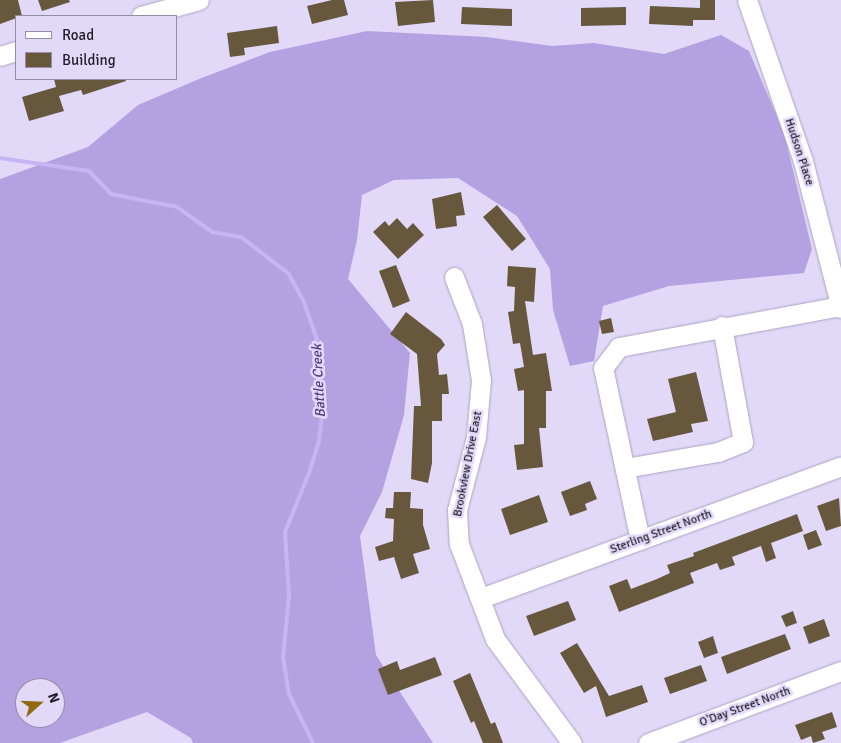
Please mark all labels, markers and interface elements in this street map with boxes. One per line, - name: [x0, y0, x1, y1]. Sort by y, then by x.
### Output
- legend: [15, 15, 178, 80]
- text: Road: [62, 26, 94, 44]
- text: Building: [62, 51, 116, 69]
- street label: Hudson Place: [781, 117, 817, 187]
- water label: Battle Creek: [309, 344, 329, 418]
- street label: Brookview Drive East: [451, 410, 485, 518]
- street label: Sterling Street North: [608, 507, 714, 557]
- north arrow: [15, 678, 65, 728]
- street label: O'Day Street North: [697, 684, 793, 730]
- text: N: [44, 691, 63, 706]

